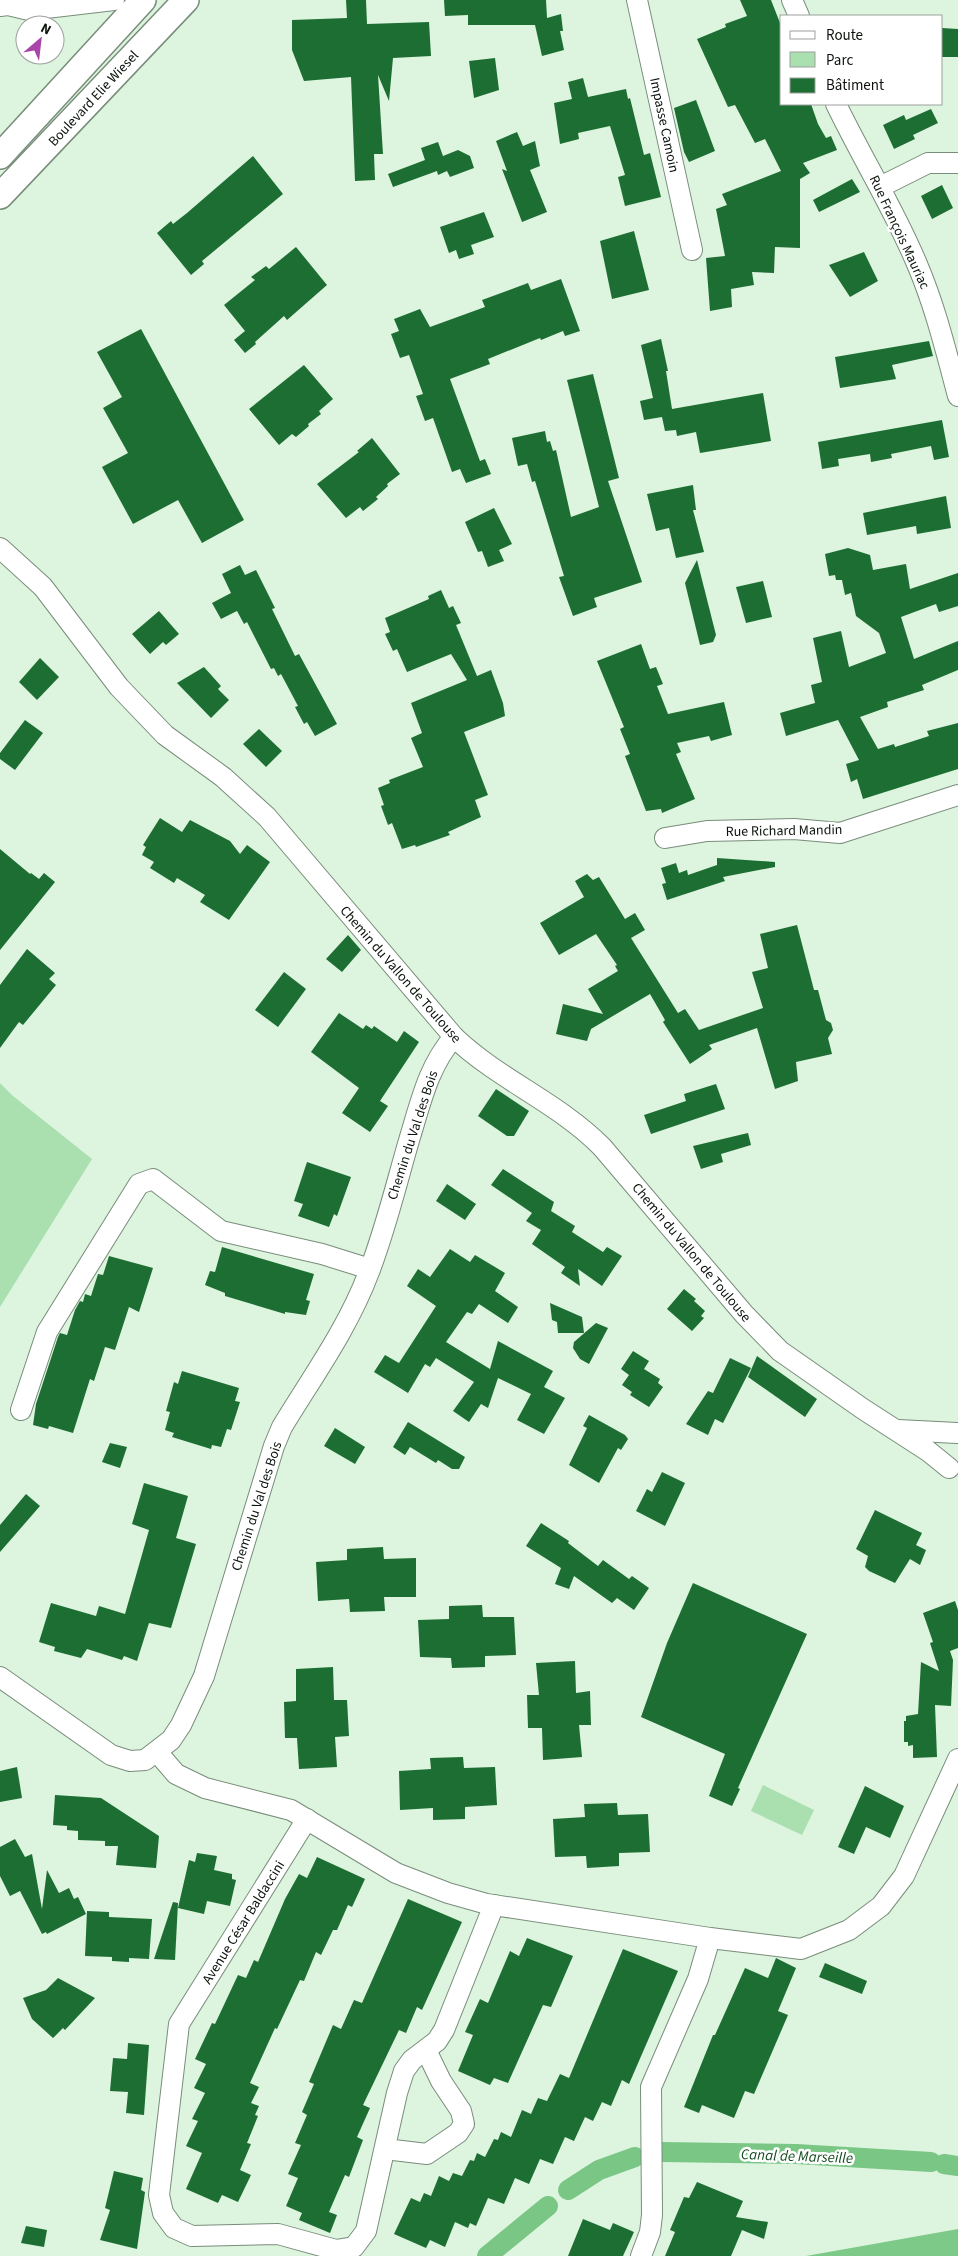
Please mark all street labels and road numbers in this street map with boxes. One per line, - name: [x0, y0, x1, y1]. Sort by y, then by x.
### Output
- street label: Boulevard Elie Wiesel: [44, 46, 144, 151]
- street label: Impasse Camoin: [644, 76, 684, 175]
- street label: Rue François Mauriac: [864, 172, 935, 293]
- street label: Rue Richard Mandin: [725, 820, 843, 842]
- street label: Chemin du Vallon de Toulouse: [335, 902, 466, 1048]
- street label: Chemin du Val des Bois: [383, 1068, 443, 1203]
- street label: Chemin du Vallon de Toulouse: [627, 1179, 756, 1327]
- street label: Chemin du Val des Bois: [227, 1439, 287, 1574]
- street label: Avenue César Baldaccini: [198, 1857, 290, 1988]

